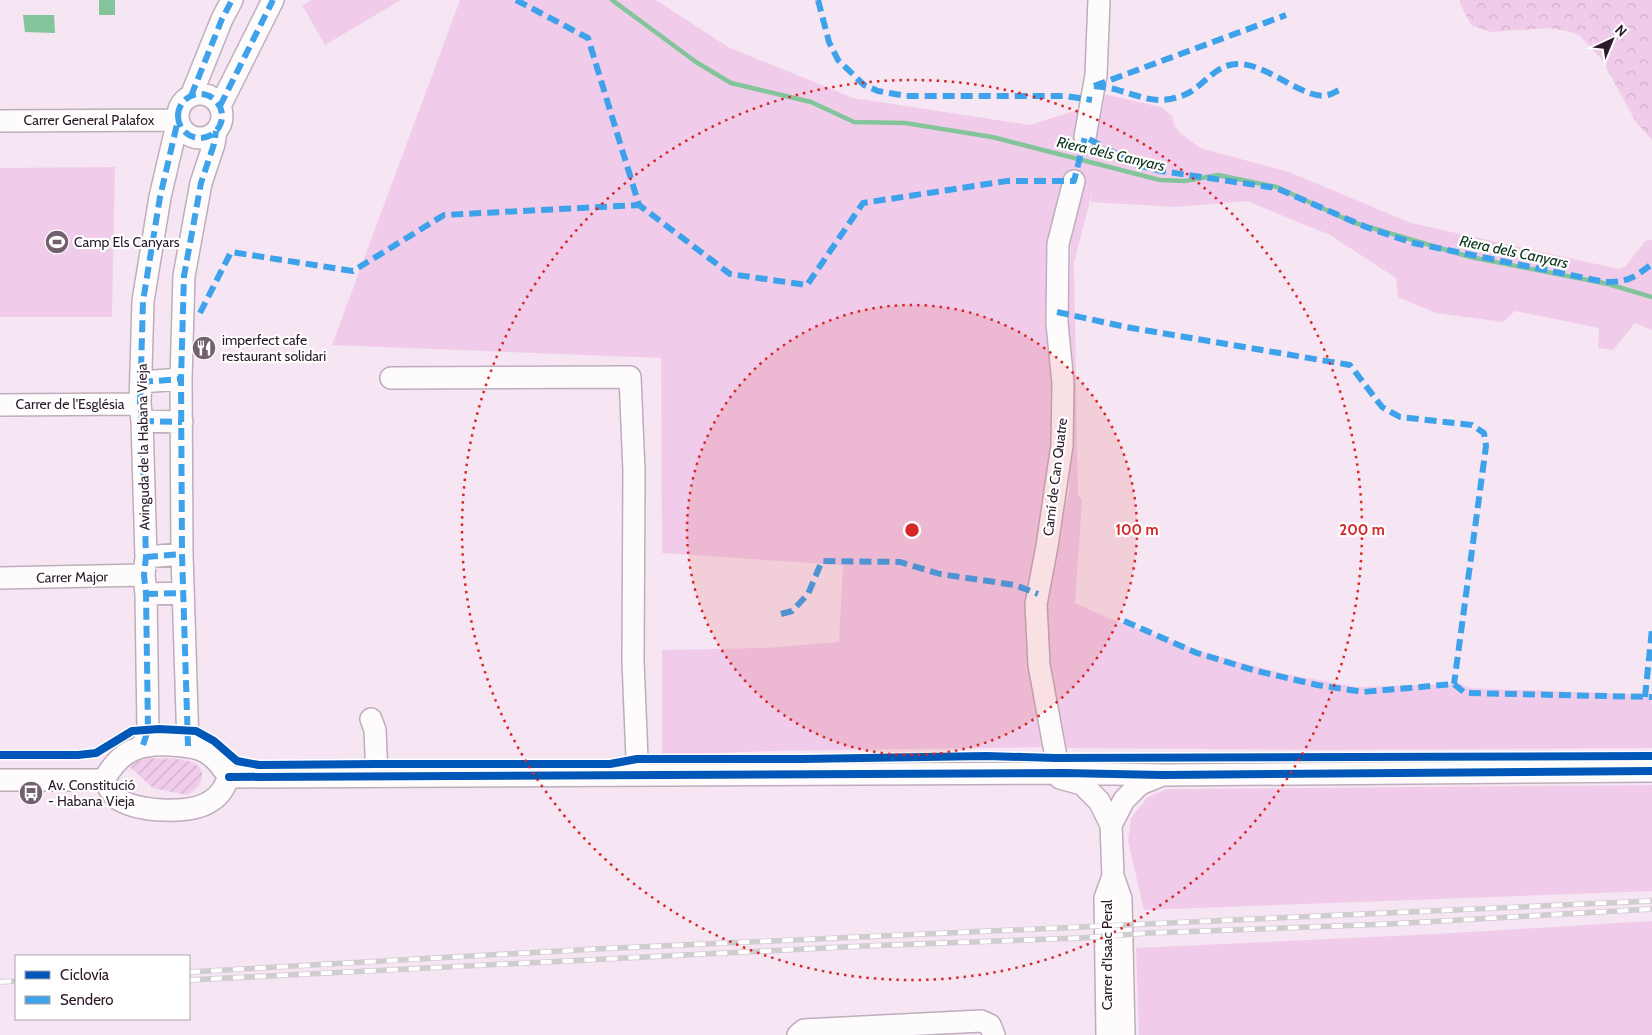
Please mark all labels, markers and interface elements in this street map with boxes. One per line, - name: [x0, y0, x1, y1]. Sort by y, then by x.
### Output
- north arrow: [1587, 15, 1637, 65]
- text: N: [1611, 21, 1631, 41]
- street label: Carrer General Palafox: [24, 111, 155, 129]
- water label: Riera dels Canyars: [1055, 133, 1167, 175]
- sports icon: Camp Els Canyars: [44, 229, 70, 255]
- water label: Riera dels Canyars: [1458, 232, 1570, 272]
- place label: Camp Els Canyars: [74, 233, 180, 251]
- place label: imperfect cafe restaurant solidari: [222, 331, 326, 365]
- restaurant icon: imperfect cafe restaurant solidari: [191, 335, 217, 361]
- street label: Avinguda de la Habana Vieja: [133, 363, 153, 530]
- street label: Carrer de l'Església: [16, 395, 125, 413]
- street label: Camí de Can Quatre: [1039, 417, 1071, 537]
- centre of rings: [903, 521, 921, 539]
- text: 100 m: [1115, 521, 1159, 539]
- text: 200 m: [1339, 521, 1385, 539]
- street label: Carrer Major: [36, 567, 109, 587]
- place label: Av. Constitució - Habana Vieja: [48, 776, 135, 810]
- bus stop icon: Av. Constitució - Habana Vieja: [18, 780, 44, 806]
- street label: Carrer d'Isaac Peral: [1098, 899, 1116, 1010]
- legend: [15, 955, 190, 1020]
- text: Ciclovía: [60, 966, 110, 984]
- text: Sendero: [60, 991, 114, 1009]

